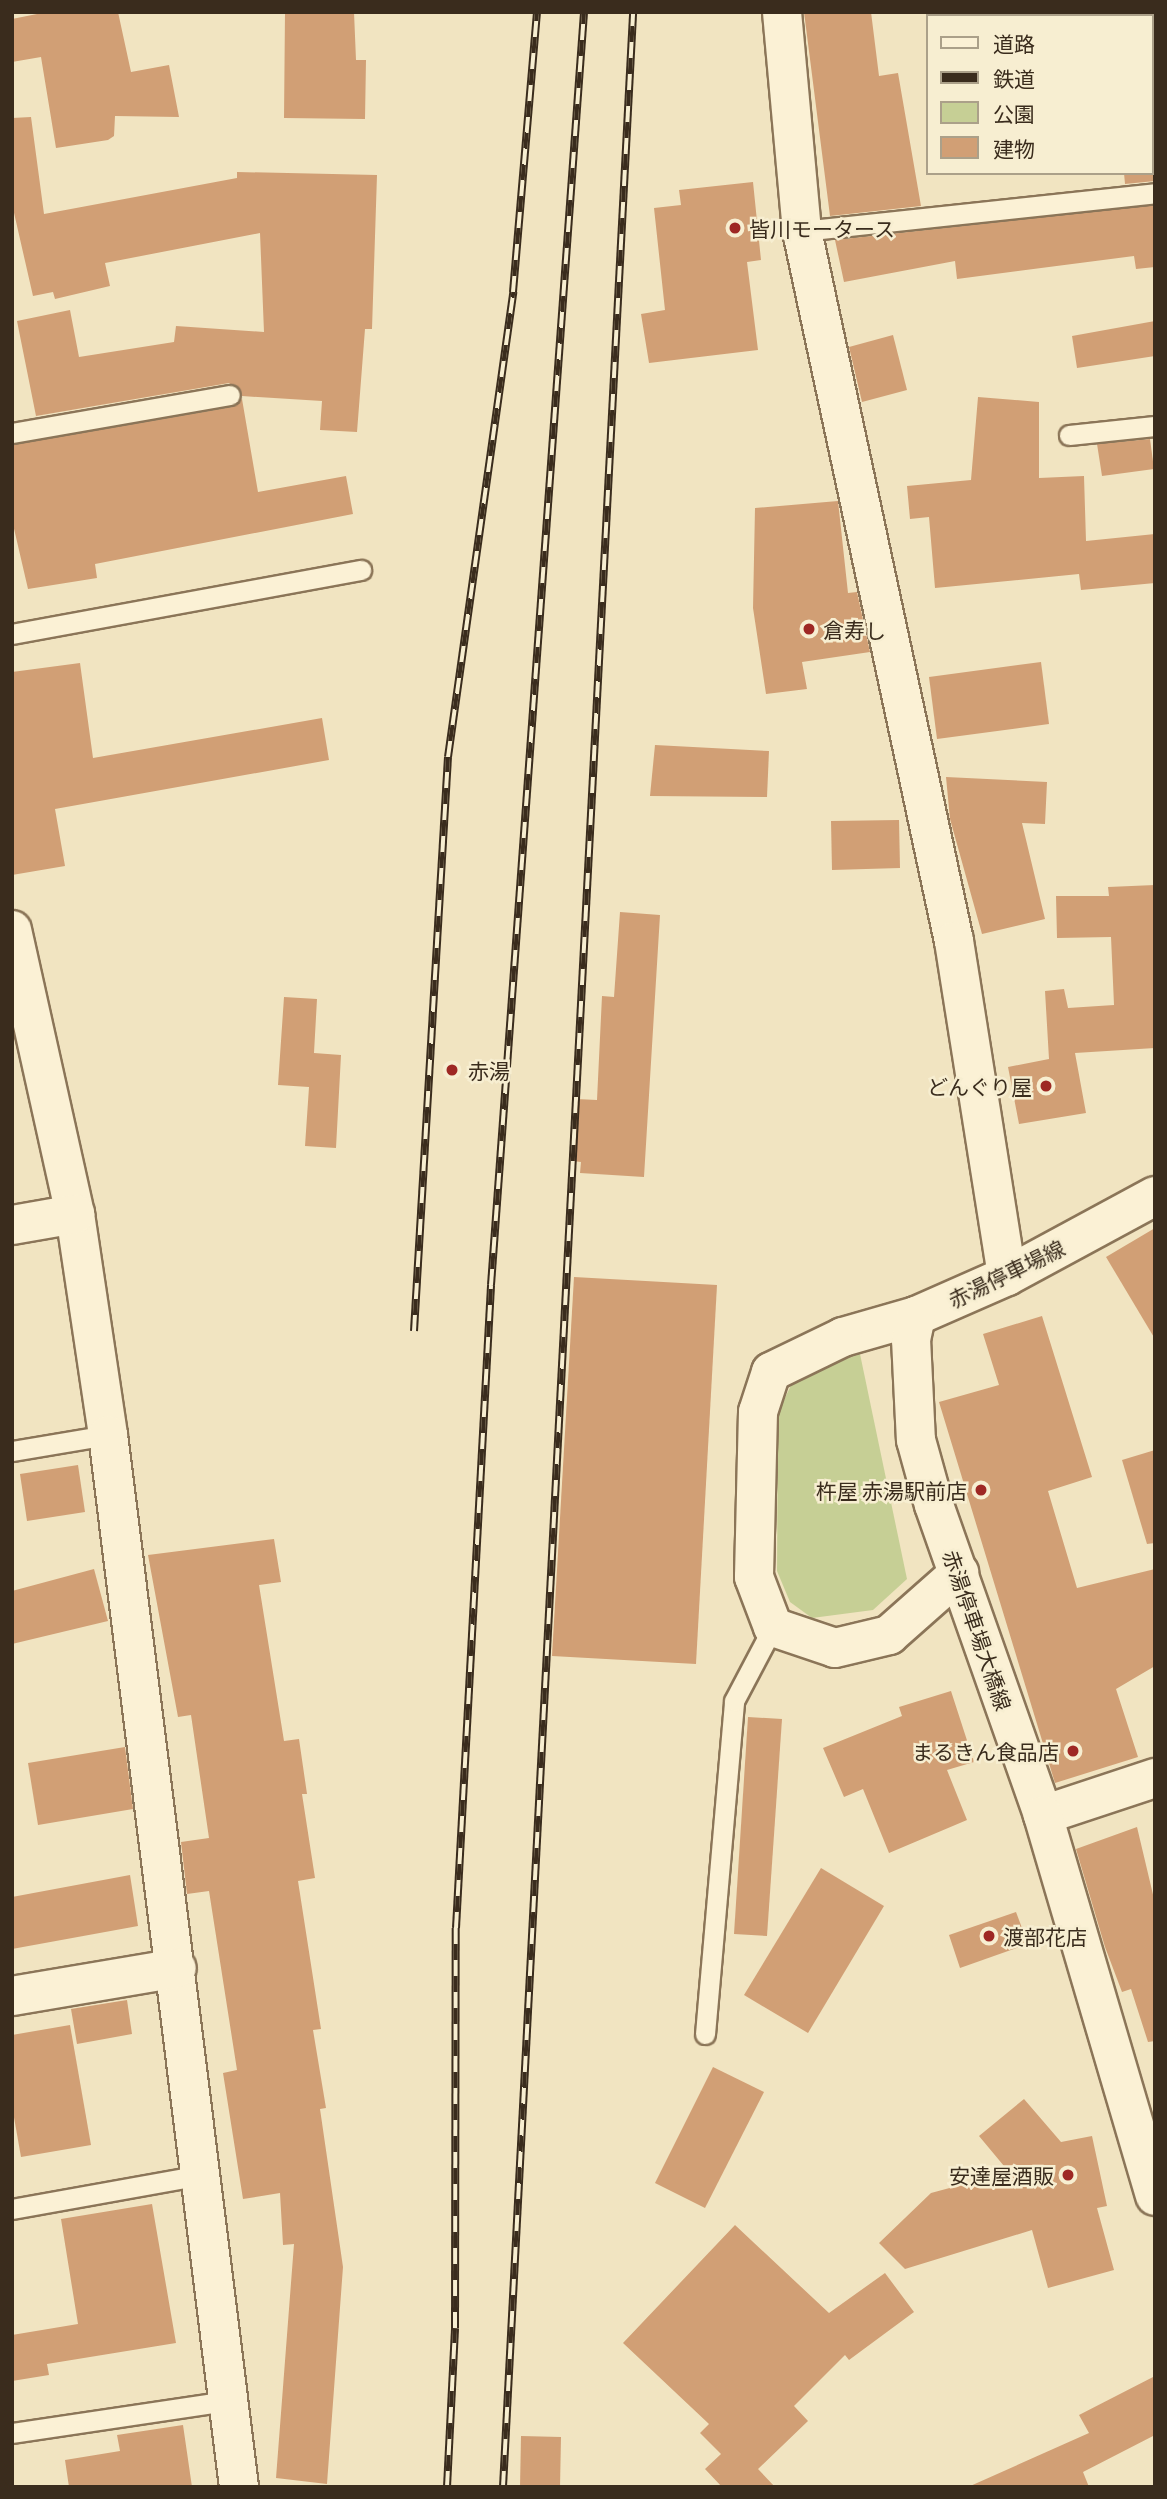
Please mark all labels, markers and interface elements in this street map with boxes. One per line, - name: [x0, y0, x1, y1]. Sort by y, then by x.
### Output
- legend: [926, 14, 1153, 175]
- text: 道路: [993, 27, 1035, 58]
- text: 鉄道: [993, 62, 1035, 93]
- text: 公園: [993, 97, 1035, 128]
- text: 建物: [993, 132, 1035, 163]
- place label: 皆川モータース: [749, 215, 896, 241]
- marker: 皆川モータース: [727, 220, 743, 236]
- place label: 倉寿し: [823, 616, 886, 642]
- marker: 倉寿し: [801, 621, 817, 637]
- place label: 赤湯: [468, 1057, 510, 1083]
- marker: 赤湯: [442, 1060, 462, 1080]
- place label: どんぐり屋: [927, 1073, 1032, 1099]
- marker: どんぐり屋: [1038, 1078, 1054, 1094]
- street label: 赤湯停車場線: [944, 1234, 1068, 1312]
- place label: 杵屋 赤湯駅前店: [816, 1477, 967, 1503]
- marker: 杵屋 赤湯駅前店: [973, 1482, 989, 1498]
- street label: 赤湯停車場大橋線: [939, 1546, 1017, 1714]
- place label: まるきん食品店: [912, 1738, 1059, 1764]
- marker: まるきん食品店: [1065, 1743, 1081, 1759]
- place label: 渡部花店: [1003, 1923, 1087, 1949]
- marker: 渡部花店: [981, 1928, 997, 1944]
- place label: 安達屋酒販: [949, 2162, 1054, 2188]
- marker: 安達屋酒販: [1060, 2167, 1076, 2183]

